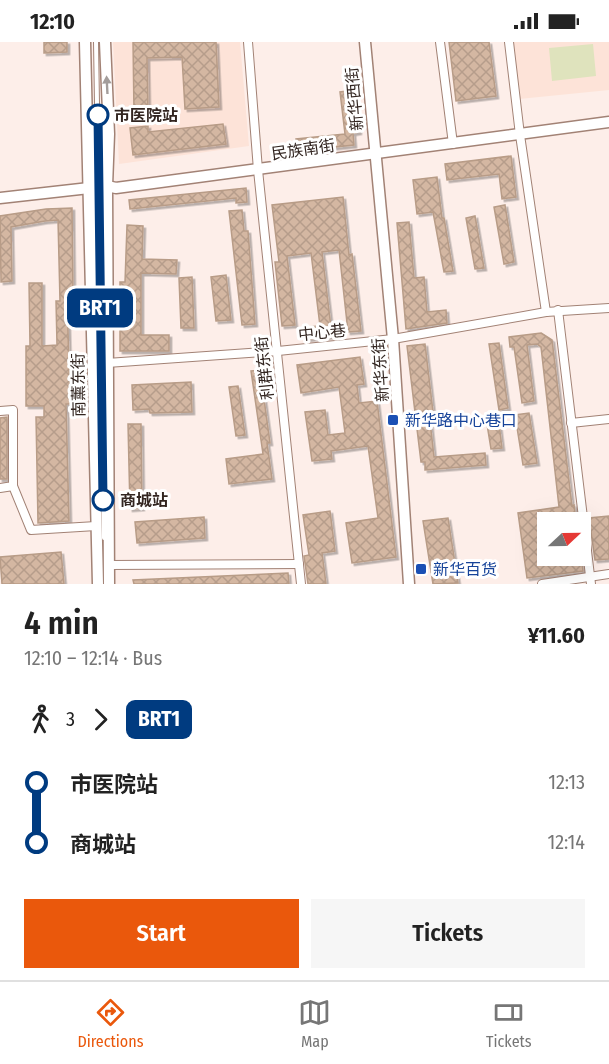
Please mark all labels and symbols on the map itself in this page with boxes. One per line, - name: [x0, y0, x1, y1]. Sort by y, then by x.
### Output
- street label: 新华西街: [342, 66, 367, 132]
- one-way arrow: [103, 76, 112, 95]
- marker: 市医院站: [87, 104, 109, 126]
- place label: 市医院站: [114, 106, 178, 125]
- street label: 民族南街: [270, 136, 336, 163]
- line badge: BRT1: [58, 288, 142, 328]
- street label: 中心巷: [297, 321, 347, 344]
- street label: 利群东街: [252, 335, 277, 401]
- street label: 新华东街: [369, 337, 392, 403]
- street label: 南薰东街: [68, 353, 89, 417]
- place label: 新华路中心巷口: [405, 411, 517, 430]
- marker: 新华路中心巷口: [386, 413, 400, 427]
- marker: 商城站: [92, 489, 114, 511]
- place label: 商城站: [120, 491, 168, 510]
- north arrow: [537, 512, 591, 566]
- place label: 新华百货: [433, 560, 497, 579]
- marker: 新华百货: [414, 562, 428, 576]

